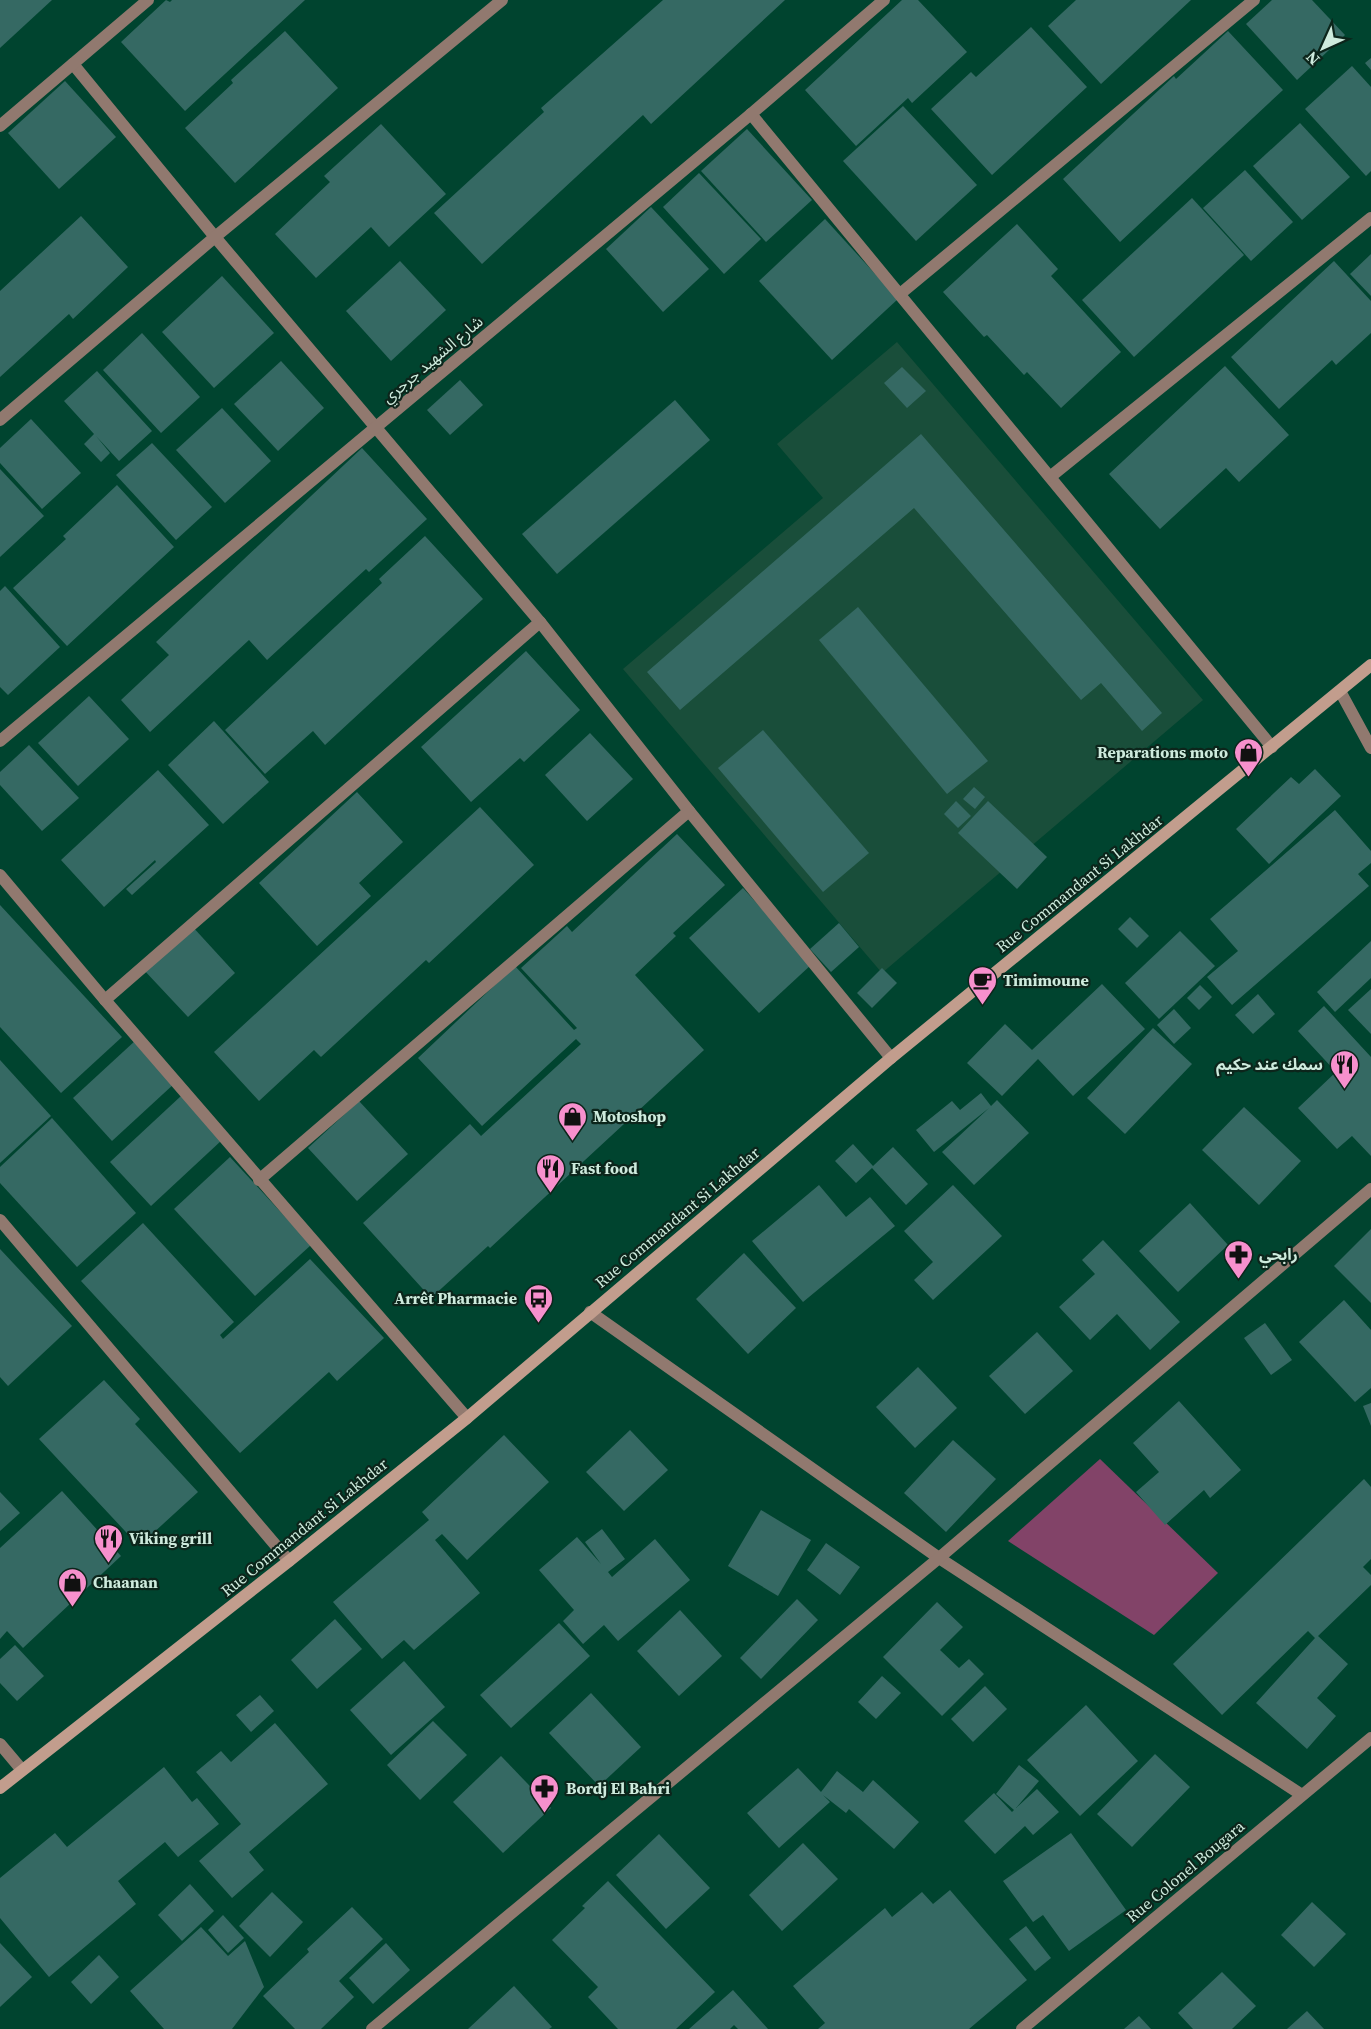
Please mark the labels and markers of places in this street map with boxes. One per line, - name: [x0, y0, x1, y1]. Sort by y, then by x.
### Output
- shop icon: Reparations moto: [1233, 736, 1265, 778]
- place label: Reparations moto: [1097, 741, 1228, 763]
- cafe icon: Timimoune: [966, 964, 998, 1006]
- place label: Timimoune: [1003, 969, 1089, 991]
- restaurant icon: سمك عند حكيم: [1328, 1048, 1360, 1090]
- place label: سمك عند حكيم: [1216, 1053, 1323, 1077]
- shop icon: Motoshop: [556, 1100, 588, 1142]
- place label: Motoshop: [593, 1105, 666, 1127]
- restaurant icon: Fast food: [534, 1152, 566, 1194]
- place label: Fast food: [571, 1157, 638, 1179]
- pharmacy icon: رابحي: [1222, 1238, 1254, 1280]
- place label: رابحي: [1259, 1243, 1298, 1268]
- bus stop icon: Arrêt Pharmacie: [522, 1282, 554, 1324]
- place label: Arrêt Pharmacie: [394, 1287, 517, 1309]
- restaurant icon: Viking grill: [92, 1522, 124, 1564]
- place label: Viking grill: [129, 1527, 212, 1549]
- shop icon: Chaanan: [56, 1566, 88, 1608]
- place label: Chaanan: [93, 1571, 158, 1593]
- pharmacy icon: Bordj El Bahri: [529, 1772, 561, 1814]
- place label: Bordj El Bahri: [566, 1777, 670, 1799]

